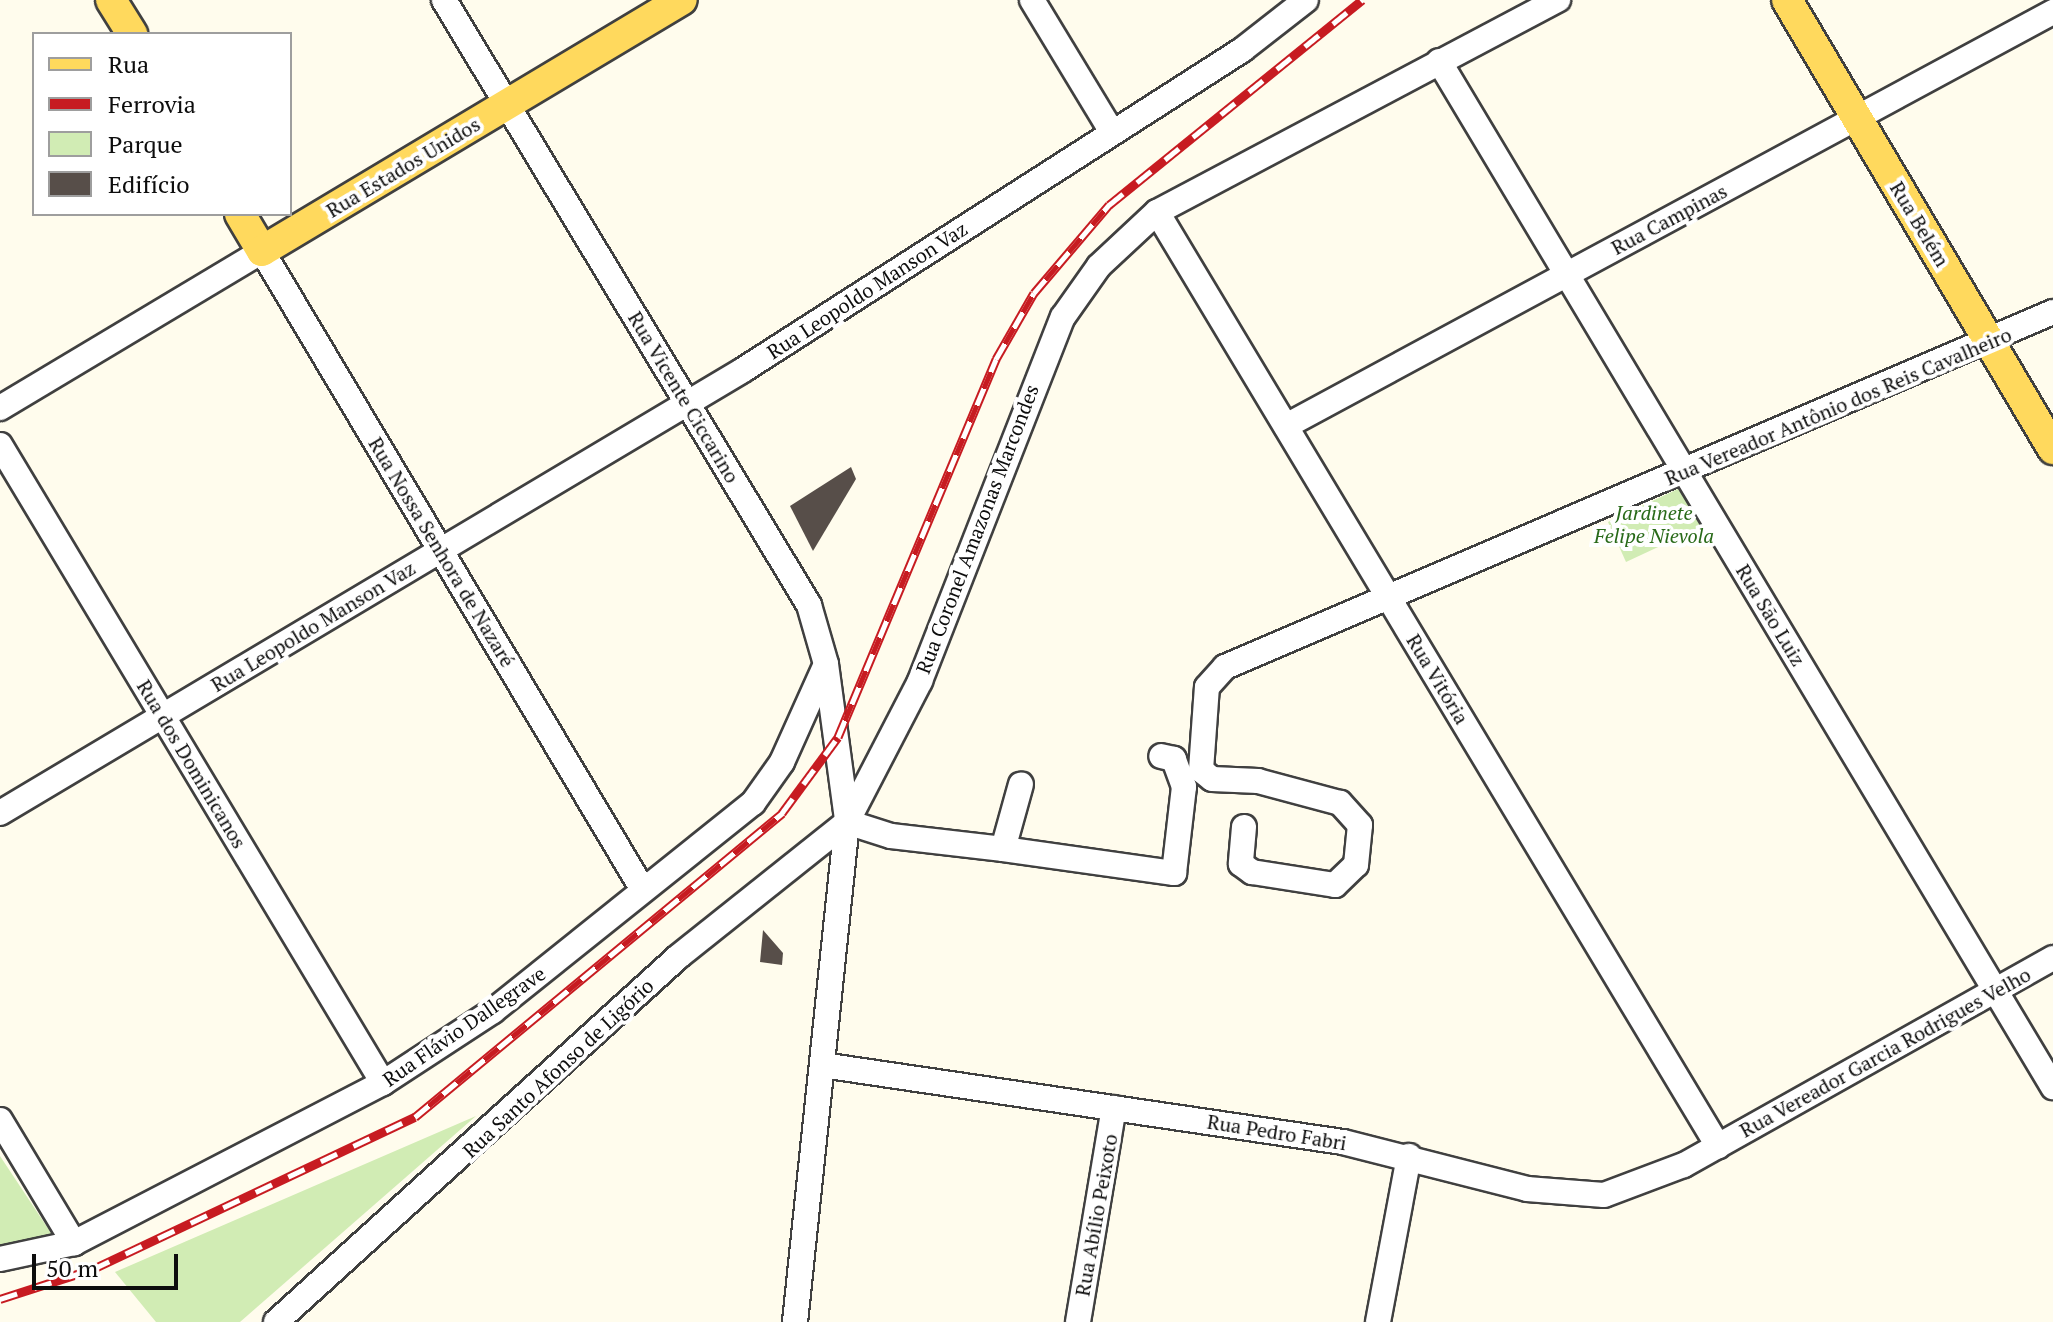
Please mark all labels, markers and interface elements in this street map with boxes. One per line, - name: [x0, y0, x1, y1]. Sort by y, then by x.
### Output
- legend: [32, 32, 292, 216]
- text: Rua: [108, 48, 149, 80]
- text: Ferrovia: [108, 88, 196, 120]
- street label: Rua Estados Unidos: [322, 112, 484, 222]
- text: Parque: [108, 128, 183, 160]
- text: Edifício: [108, 168, 190, 200]
- street label: Rua Belém: [1885, 177, 1955, 271]
- street label: Rua Campinas: [1607, 178, 1731, 260]
- street label: Rua Leopoldo Manson Vaz: [762, 216, 972, 364]
- street label: Rua Vicente Ciccarino: [623, 307, 745, 487]
- street label: Rua Vereador Antônio dos Reis Cavalheiro: [1661, 322, 2015, 490]
- street label: Rua Coronel Amazonas Marcondes: [911, 381, 1043, 677]
- street label: Rua Nossa Senhora de Nazaré: [364, 433, 520, 671]
- park label: Jardinete Felipe Nievola: [1594, 501, 1714, 548]
- street label: Rua Leopoldo Manson Vaz: [206, 555, 420, 697]
- street label: Rua São Luiz: [1731, 560, 1811, 670]
- street label: Rua Vitória: [1402, 629, 1474, 729]
- street label: Rua dos Dominicanos: [132, 675, 252, 853]
- street label: Rua Flávio Dallegrave: [378, 961, 550, 1091]
- street label: Rua Vereador Garcia Rodrigues Velho: [1735, 962, 2035, 1142]
- street label: Rua Santo Afonso de Ligório: [458, 973, 658, 1163]
- street label: Rua Pedro Fabri: [1206, 1109, 1348, 1155]
- street label: Rua Abílio Peixoto: [1070, 1132, 1122, 1298]
- scale bar: [36, 1238, 182, 1288]
- text: 50 m: [46, 1252, 98, 1284]

